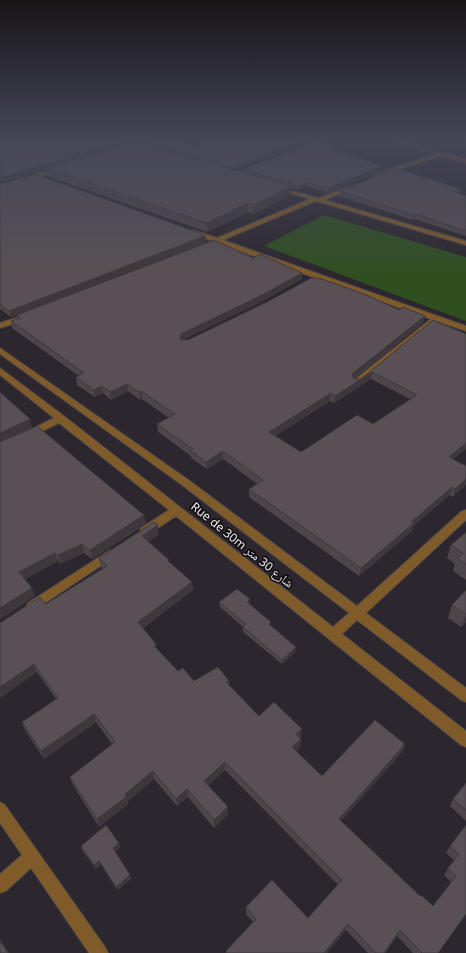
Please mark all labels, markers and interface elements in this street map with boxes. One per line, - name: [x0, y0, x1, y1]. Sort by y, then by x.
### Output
- street label: Rue de 30m شارع 30 متر: [187, 498, 297, 591]

